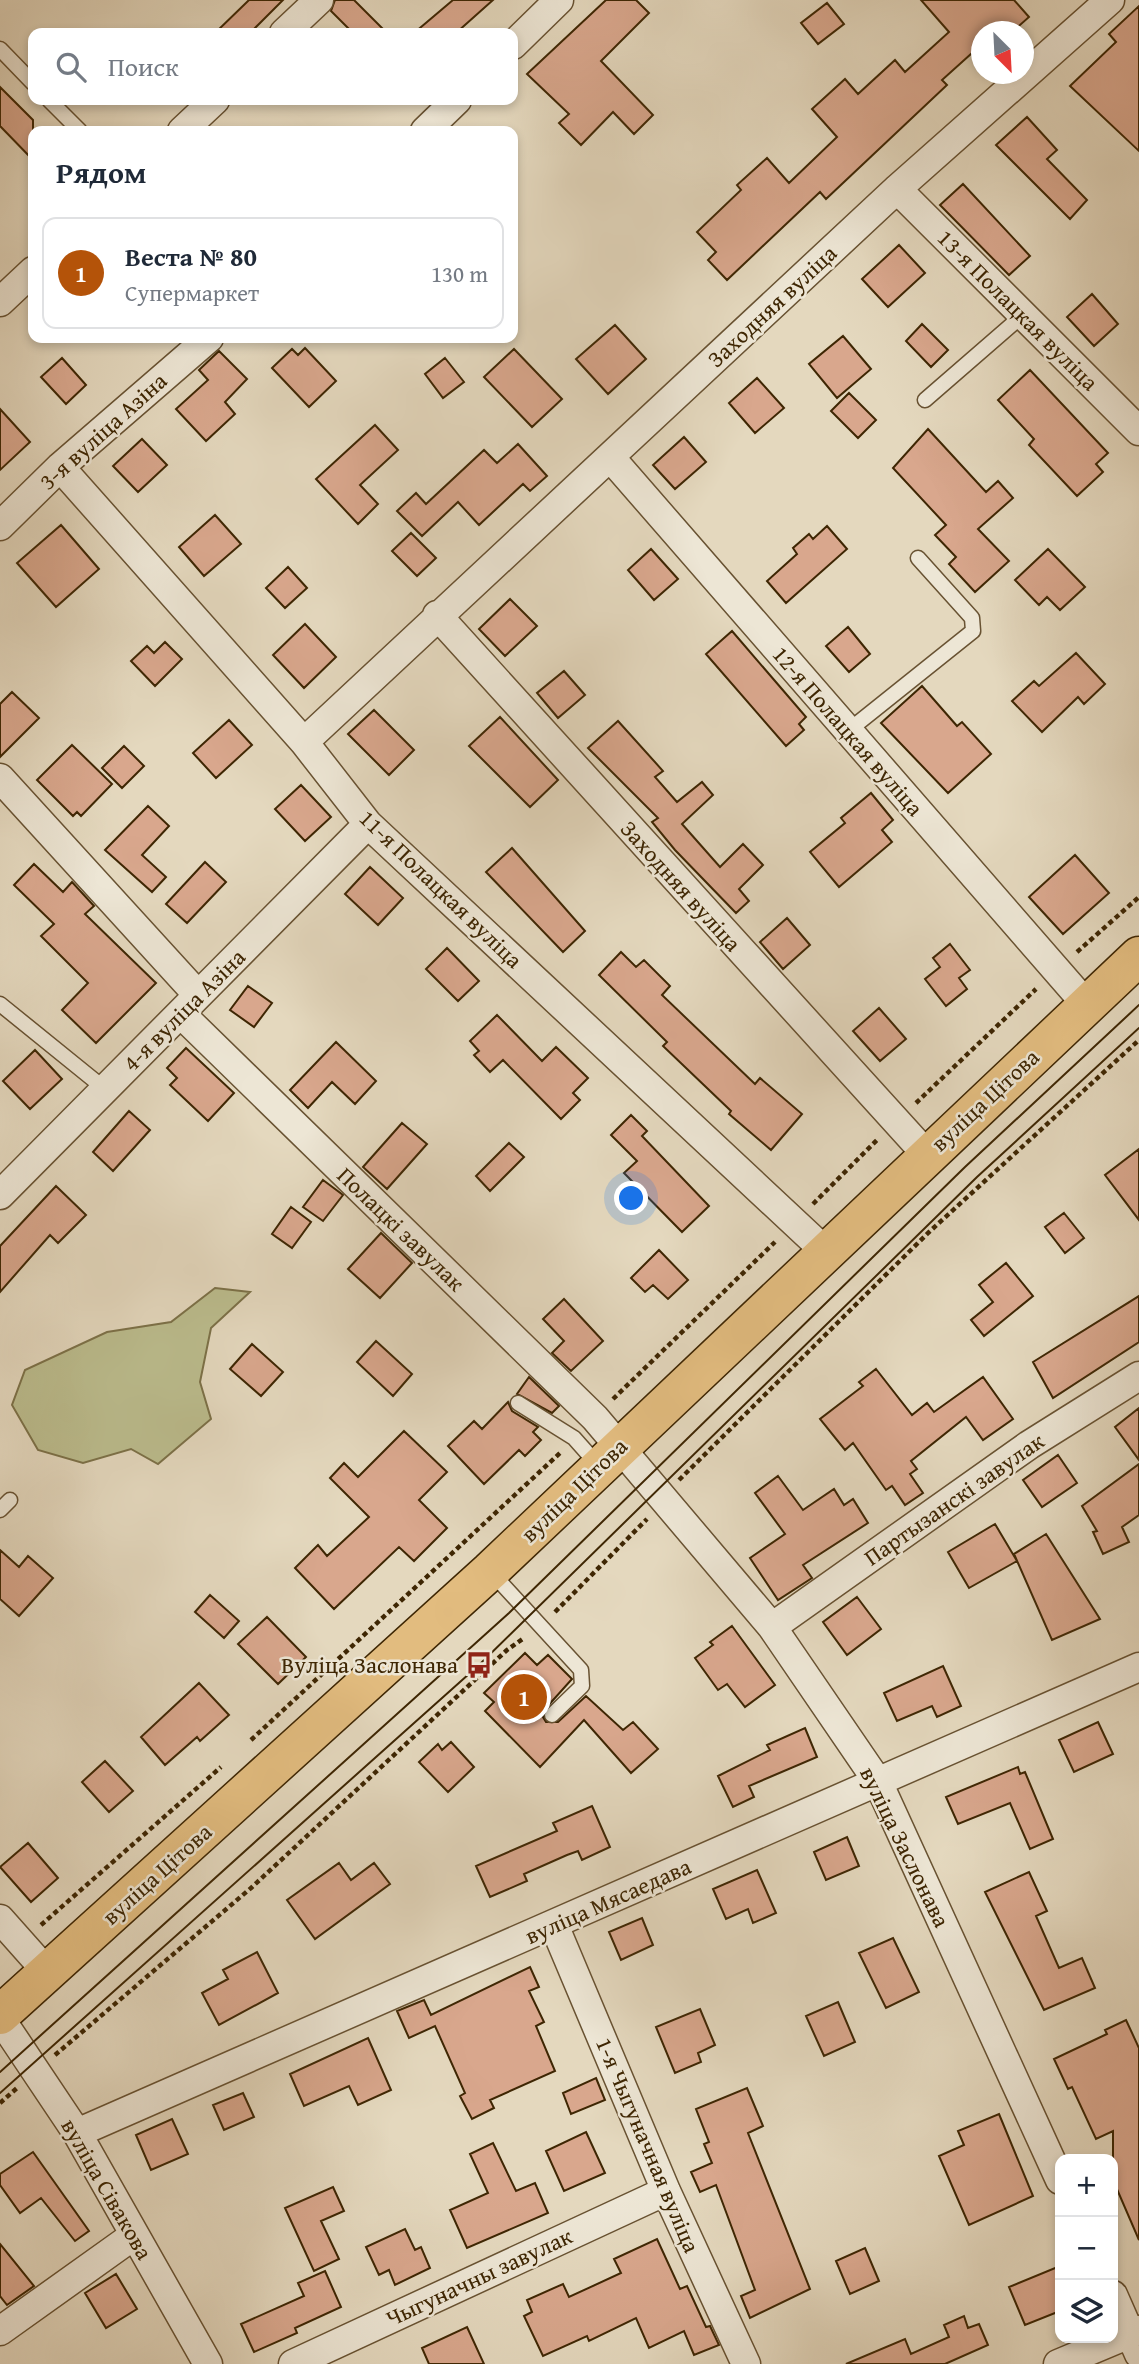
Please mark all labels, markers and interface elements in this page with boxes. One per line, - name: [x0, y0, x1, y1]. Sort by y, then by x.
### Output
- north arrow: [971, 21, 1034, 84]
- search box: [28, 28, 518, 105]
- text: Поиск: [108, 47, 179, 86]
- icon: search: [52, 48, 90, 86]
- text: Рядом: [56, 150, 147, 194]
- street label: 13-я Полацкая вуліца: [930, 222, 1106, 398]
- text: Веста № 80: [125, 237, 257, 276]
- street label: Заходняя вуліца: [699, 237, 844, 375]
- text: 1: [75, 257, 87, 290]
- text: 130 m: [431, 257, 488, 290]
- text: Супермаркет: [125, 276, 259, 309]
- street label: 3-я вуліца Азіна: [32, 364, 174, 497]
- street label: 12-я Полацкая вуліца: [765, 638, 932, 823]
- street label: 11-я Полацкая вуліца: [352, 802, 530, 975]
- street label: Заходняя вуліца: [613, 813, 749, 959]
- street label: 4-я вуліца Азіна: [115, 941, 252, 1078]
- street label: вуліца Цітова: [923, 1041, 1046, 1159]
- street label: Полацкі завулак: [330, 1159, 473, 1298]
- your location: [614, 1181, 648, 1215]
- street label: Партызанскі завулак: [857, 1424, 1050, 1573]
- street label: вуліца Цітова: [513, 1430, 635, 1549]
- place label: Вуліца Заслонава: [281, 1648, 458, 1681]
- bus stop icon: Вуліца Заслонава: [464, 1650, 494, 1680]
- pin: 1: [501, 1671, 547, 1723]
- street label: вуліца Заслонава: [852, 1761, 959, 1933]
- street label: вуліца Цітова: [95, 1815, 219, 1932]
- street label: вуліца Мясаедава: [520, 1849, 696, 1952]
- street label: 1-я Чыгуначная вуліца: [588, 2032, 709, 2258]
- street label: вуліца Сівакова: [54, 2112, 161, 2266]
- map controls: [1055, 2154, 1118, 2343]
- button: +: [1055, 2154, 1118, 2217]
- button: −: [1055, 2217, 1118, 2280]
- street label: Чыгуначны завулак: [380, 2219, 577, 2334]
- button: layers: [1055, 2280, 1118, 2343]

